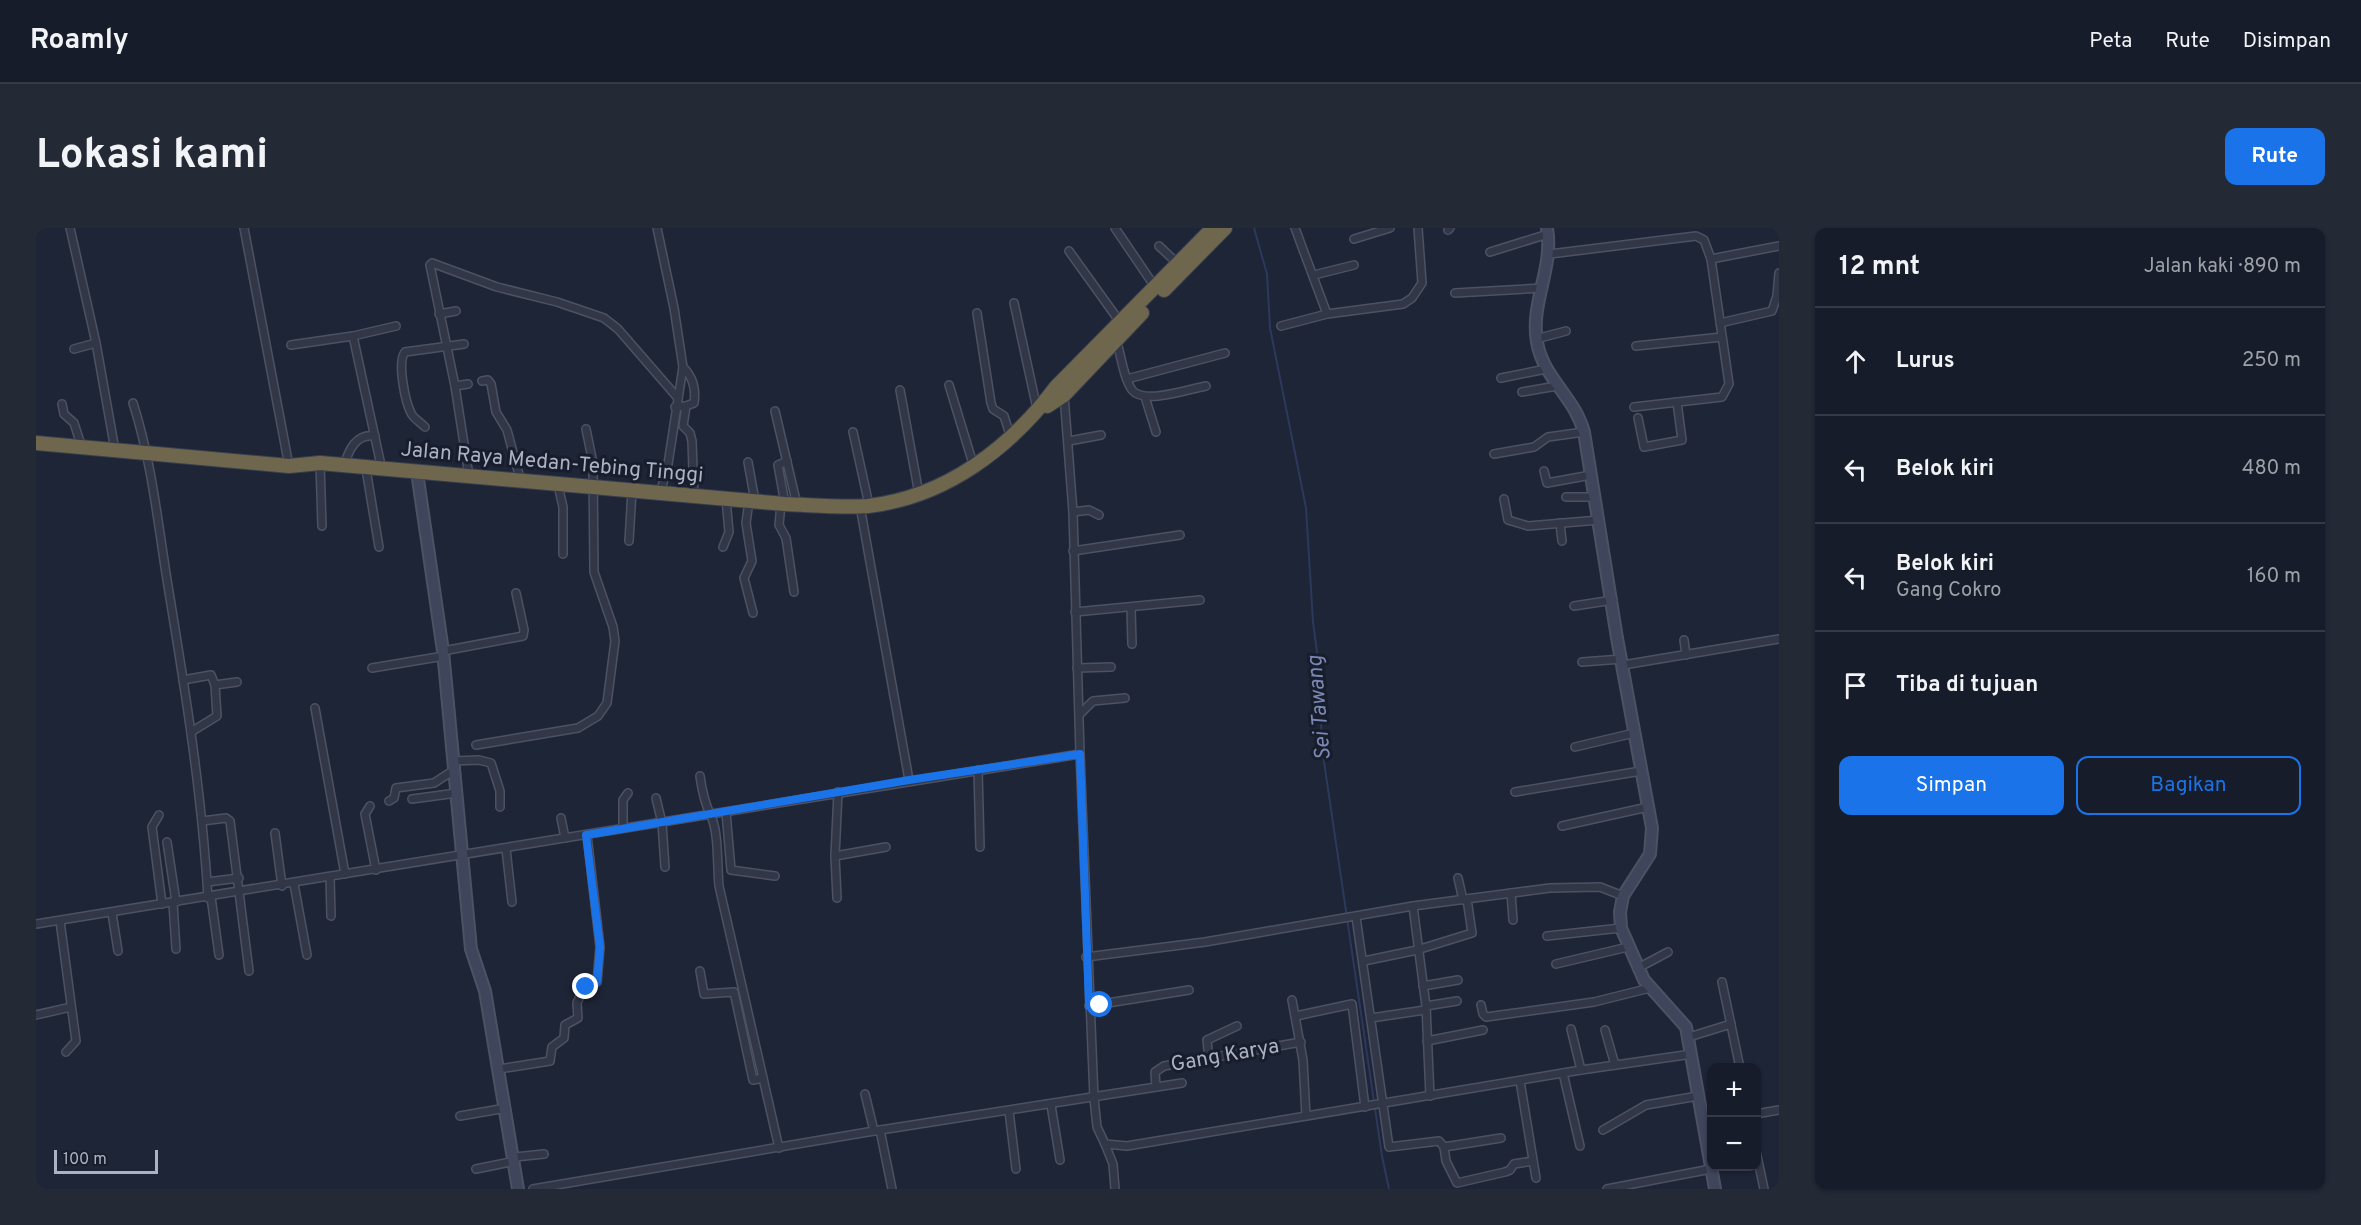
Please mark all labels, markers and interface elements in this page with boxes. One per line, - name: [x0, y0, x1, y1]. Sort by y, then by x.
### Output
- text: Roamly: [30, 23, 129, 59]
- text: Peta: [2089, 28, 2132, 55]
- text: Rute: [2165, 28, 2210, 55]
- text: Disimpan: [2243, 28, 2331, 55]
- button: Rute: [2225, 128, 2325, 185]
- text: Lokasi kami: [36, 130, 268, 183]
- text: 12 mnt: [1839, 251, 1920, 284]
- text: Jalan kaki · 890 m: [2144, 254, 2301, 280]
- icon: ahead: [1839, 345, 1872, 378]
- text: Lurus: [1896, 348, 1955, 375]
- text: 250 m: [2242, 348, 2301, 374]
- street label: Jalan Raya Medan-Tebing Tinggi: [399, 436, 705, 490]
- icon: left: [1839, 453, 1872, 486]
- text: Belok kiri: [1896, 456, 1994, 483]
- text: 480 m: [2242, 456, 2301, 482]
- text: Belok kiri: [1896, 551, 1994, 578]
- icon: left: [1839, 561, 1872, 594]
- text: 160 m: [2247, 564, 2301, 590]
- text: Gang Cokro: [1896, 578, 2001, 604]
- water label: Sei Tawang: [1302, 653, 1338, 762]
- icon: arrive: [1839, 669, 1872, 702]
- text: Tiba di tujuan: [1896, 672, 2038, 699]
- button: Simpan: [1839, 756, 2064, 815]
- button: Bagikan: [2076, 756, 2301, 815]
- route end: [572, 973, 598, 999]
- route start: [1086, 991, 1112, 1017]
- street label: Gang Karya: [1169, 1033, 1281, 1079]
- map controls: [1707, 1063, 1761, 1171]
- button: +: [1707, 1063, 1761, 1117]
- button: −: [1707, 1117, 1761, 1171]
- scale bar: [54, 1147, 158, 1174]
- text: 100 m: [63, 1150, 107, 1170]

